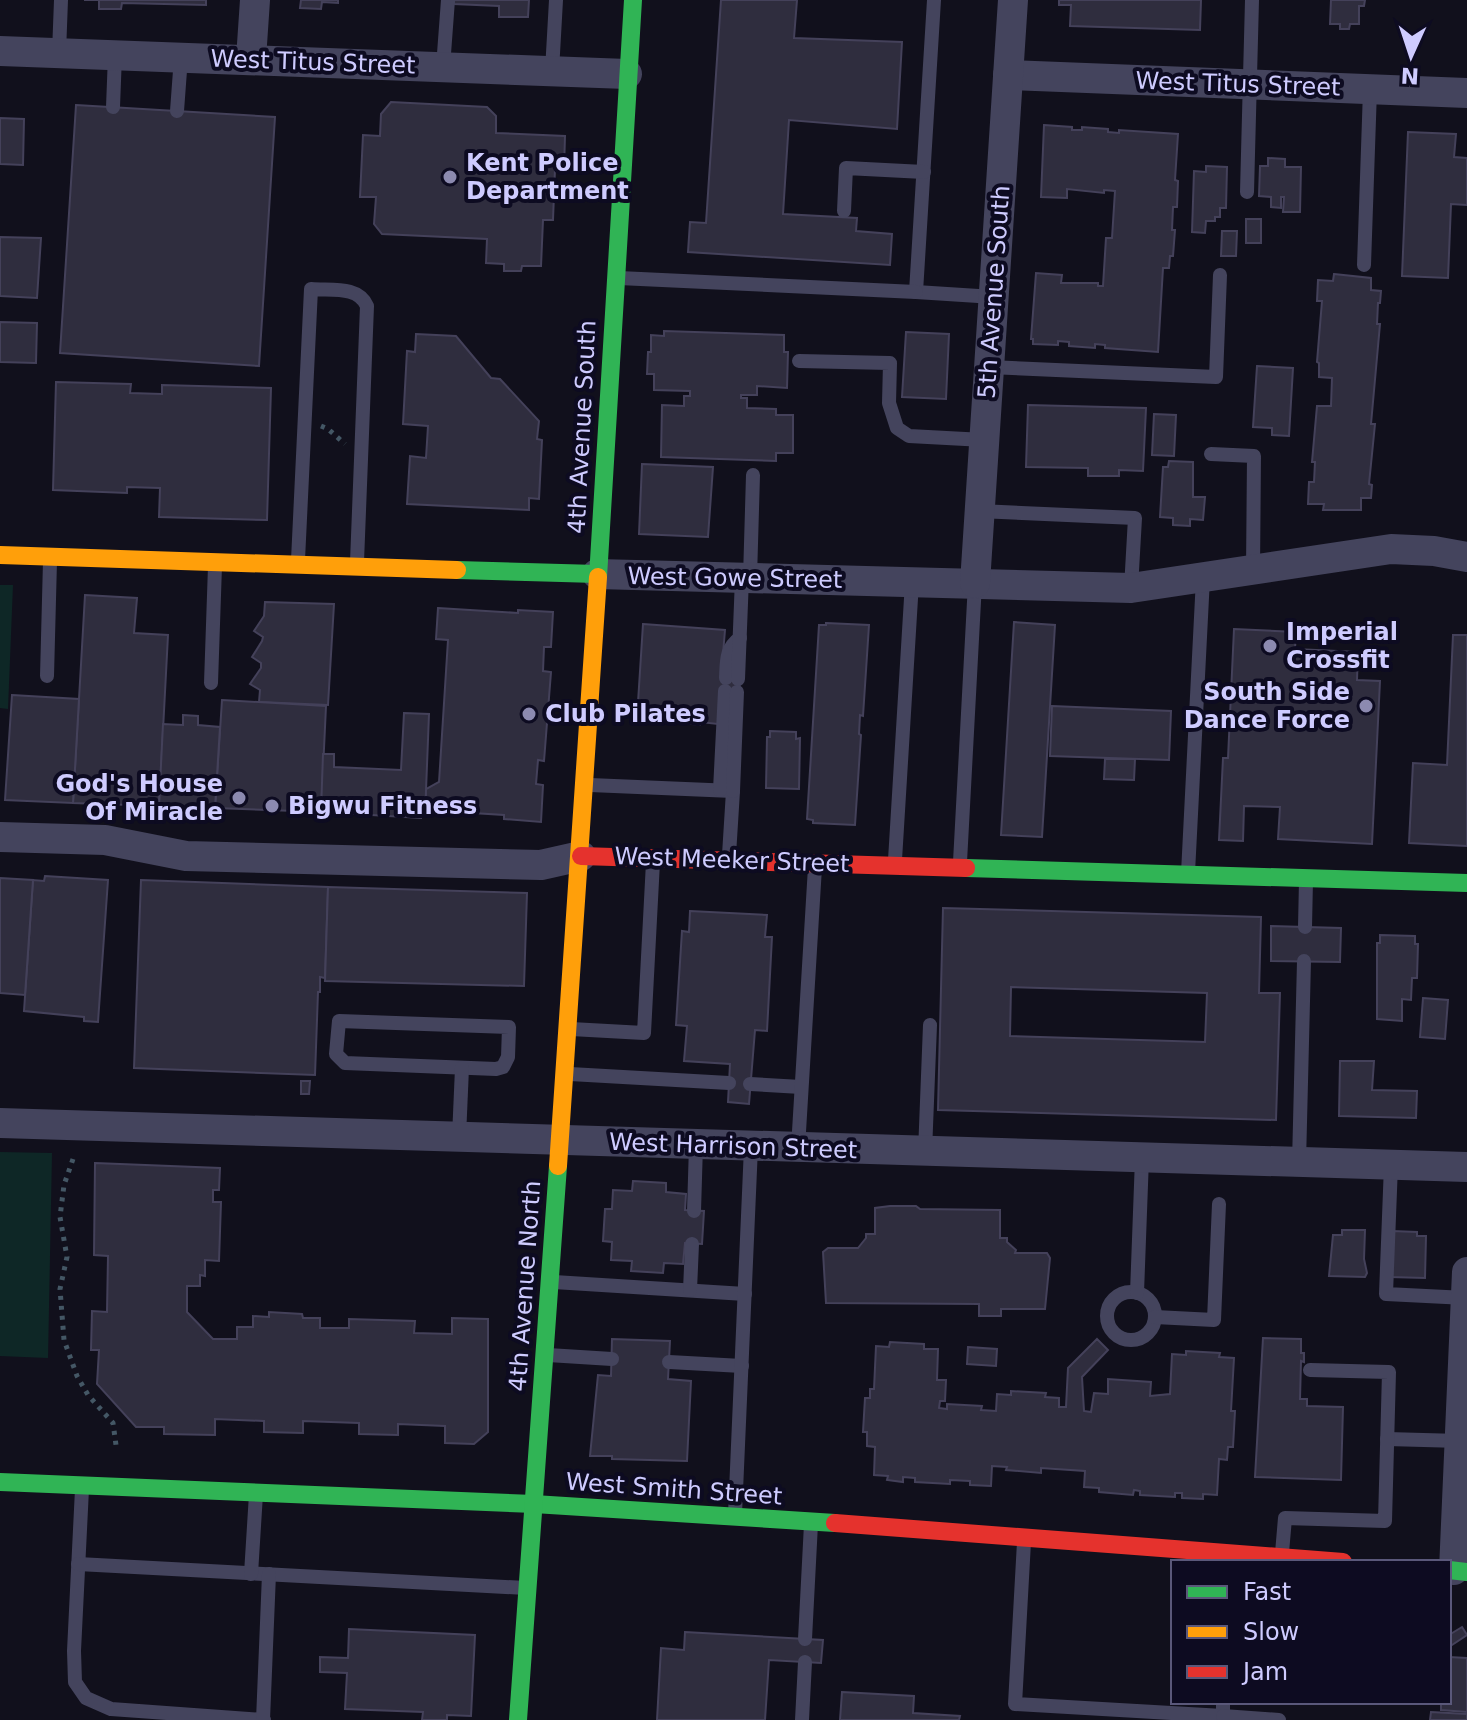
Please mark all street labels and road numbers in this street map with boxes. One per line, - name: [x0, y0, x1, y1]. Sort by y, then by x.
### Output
- street label: West Titus Street: [210, 44, 416, 80]
- street label: West Titus Street: [1135, 66, 1341, 102]
- street label: 5th Avenue South: [973, 184, 1015, 400]
- street label: 4th Avenue South: [562, 319, 602, 535]
- street label: West Gowe Street: [627, 562, 843, 594]
- street label: West Meeker Street: [614, 842, 850, 878]
- street label: West Harrison Street: [608, 1128, 858, 1164]
- street label: 4th Avenue North: [504, 1180, 546, 1392]
- street label: West Smith Street: [565, 1467, 783, 1511]

